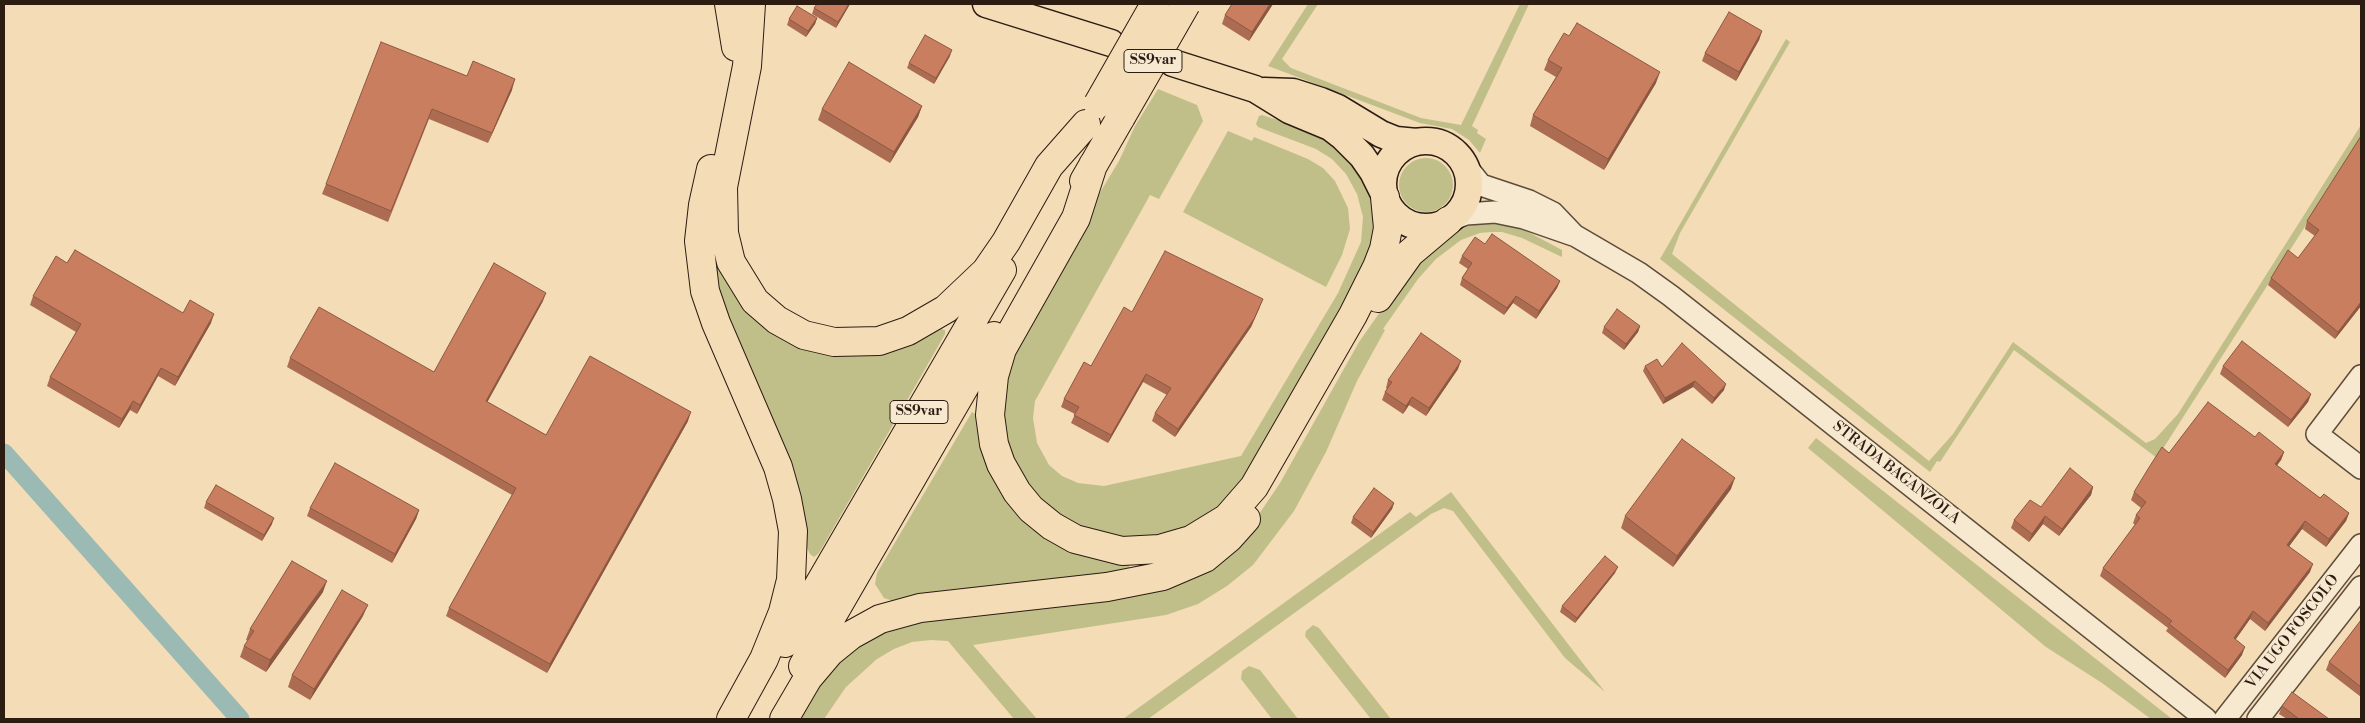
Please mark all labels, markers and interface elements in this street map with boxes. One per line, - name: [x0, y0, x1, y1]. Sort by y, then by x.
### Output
- road number: SS9var: [1124, 49, 1182, 72]
- road number: SS9var: [890, 401, 948, 424]
- street label: STRADA BAGANZOLA: [1829, 418, 1963, 528]
- street label: VIA UGO FOSCOLO: [2243, 571, 2343, 693]

